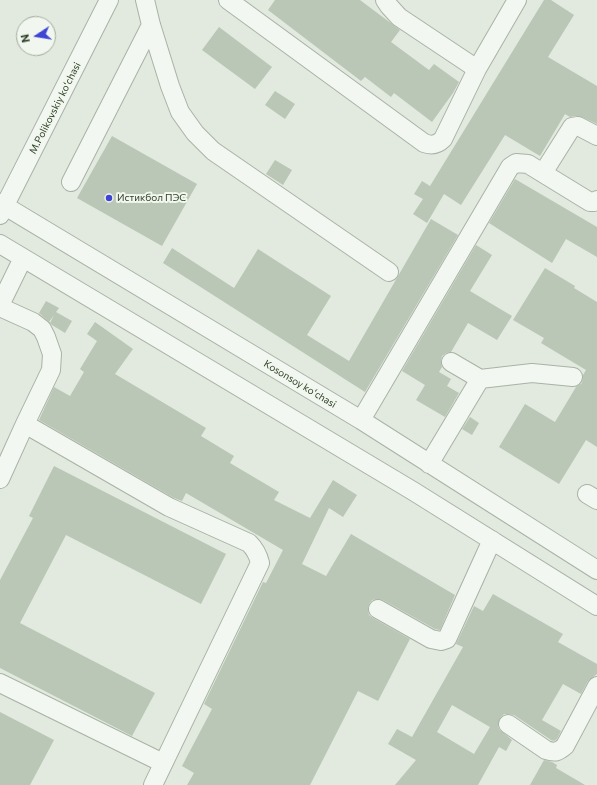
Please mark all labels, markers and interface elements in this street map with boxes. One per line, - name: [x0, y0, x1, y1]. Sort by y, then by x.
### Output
- north arrow: [16, 16, 56, 56]
- text: N: [18, 33, 32, 44]
- street label: M.Polikovskiy koʻchasi: [27, 60, 83, 156]
- place label: Истикбол ПЭС: [117, 192, 186, 204]
- marker: Истикбол ПЭС: [104, 193, 114, 203]
- street label: Kosonsoy koʻchasi: [262, 358, 338, 410]

